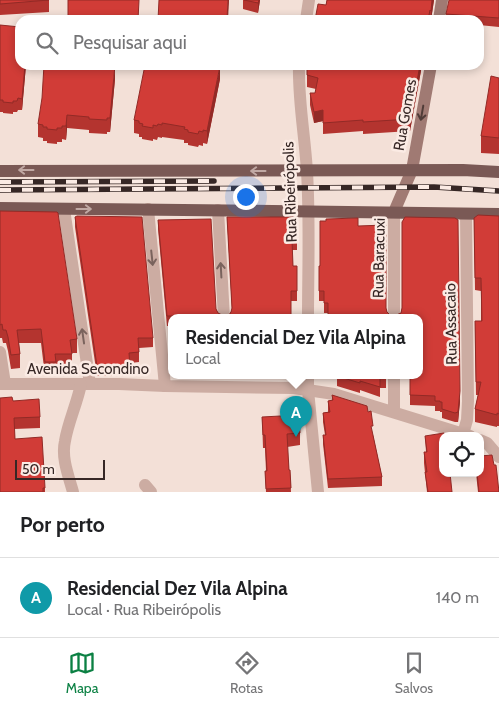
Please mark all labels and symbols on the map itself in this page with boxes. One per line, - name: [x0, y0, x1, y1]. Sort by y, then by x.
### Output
- street label: Rua Gomes: [390, 78, 420, 152]
- one-way arrow: [416, 105, 426, 121]
- street label: Rua Ribeirópolis: [279, 141, 301, 243]
- one-way arrow: [18, 166, 34, 175]
- one-way arrow: [251, 166, 267, 176]
- your location: [233, 184, 259, 210]
- one-way arrow: [75, 204, 91, 214]
- street label: Rua Baracuxi: [369, 218, 389, 298]
- one-way arrow: [147, 249, 157, 265]
- one-way arrow: [217, 262, 226, 278]
- street label: Rua Assacaio: [441, 283, 461, 365]
- one-way arrow: [78, 328, 88, 344]
- street label: Avenida Secondino: [27, 360, 149, 378]
- pin: A: [280, 396, 312, 437]
- scale bar: [15, 457, 105, 480]

